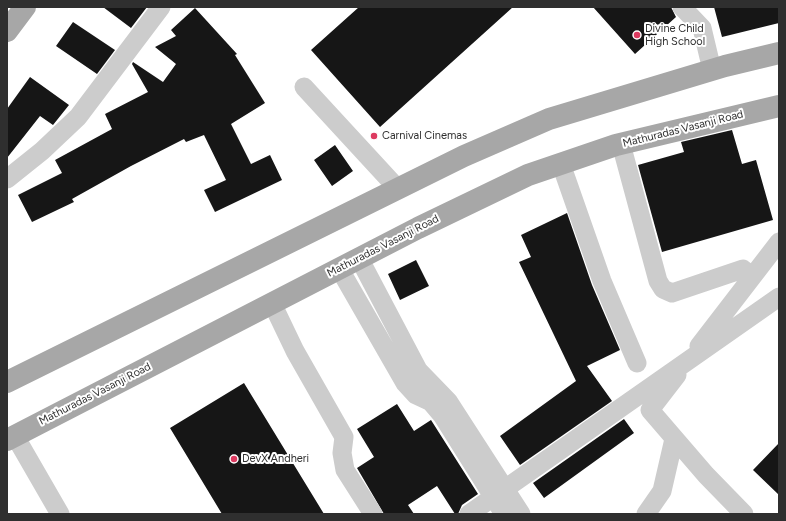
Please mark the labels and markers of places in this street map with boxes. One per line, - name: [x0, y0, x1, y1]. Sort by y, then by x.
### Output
- place label: Divine Child High School: [645, 22, 705, 48]
- marker: Divine Child High School: [632, 30, 642, 40]
- place label: Carnival Cinemas: [382, 129, 467, 143]
- marker: Carnival Cinemas: [369, 131, 379, 141]
- place label: DevX Andheri: [242, 452, 309, 466]
- marker: DevX Andheri: [229, 454, 239, 464]

